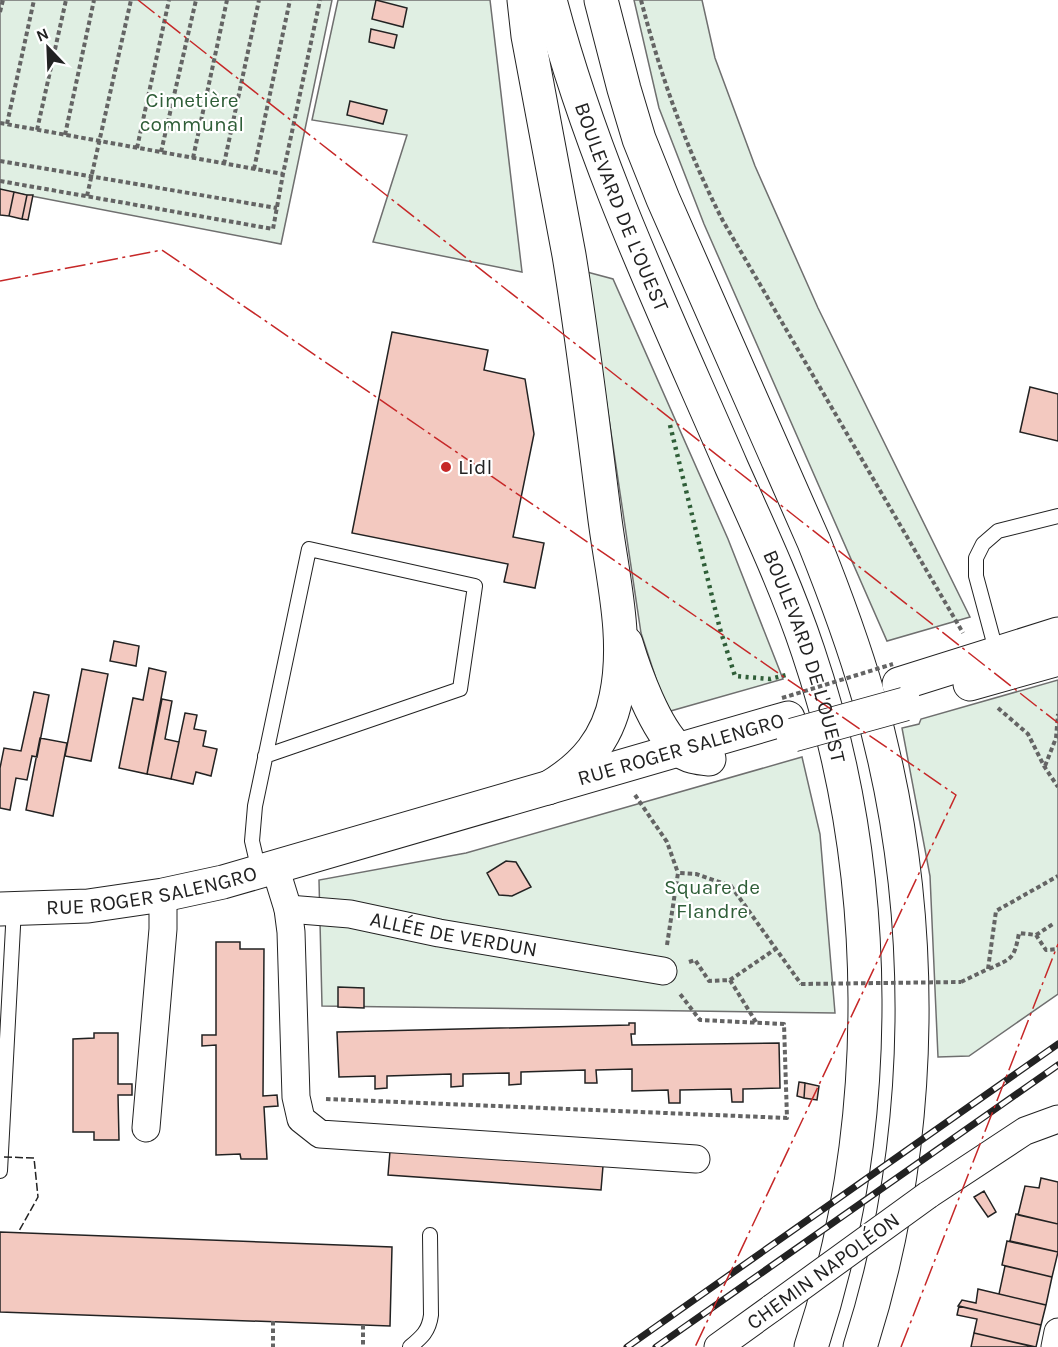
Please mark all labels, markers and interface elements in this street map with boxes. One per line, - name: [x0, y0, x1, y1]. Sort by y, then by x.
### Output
- north arrow: [18, 18, 78, 78]
- text: N: [33, 24, 51, 46]
- park label: Cimetière communal: [140, 88, 244, 136]
- street label: BOULEVARD DE L'OUEST: [570, 99, 674, 315]
- place label: Lidl: [458, 455, 492, 479]
- marker: Lidl: [439, 460, 453, 474]
- street label: BOULEVARD DE L'OUEST: [758, 546, 851, 765]
- street label: RUE ROGER SALENGRO: [575, 708, 787, 790]
- street label: RUE ROGER SALENGRO: [46, 861, 260, 919]
- park label: Square de Flandre: [664, 875, 760, 923]
- street label: ALLÉE DE VERDUN: [368, 907, 539, 961]
- street label: CHEMIN NAPOLÉON: [742, 1208, 904, 1334]

